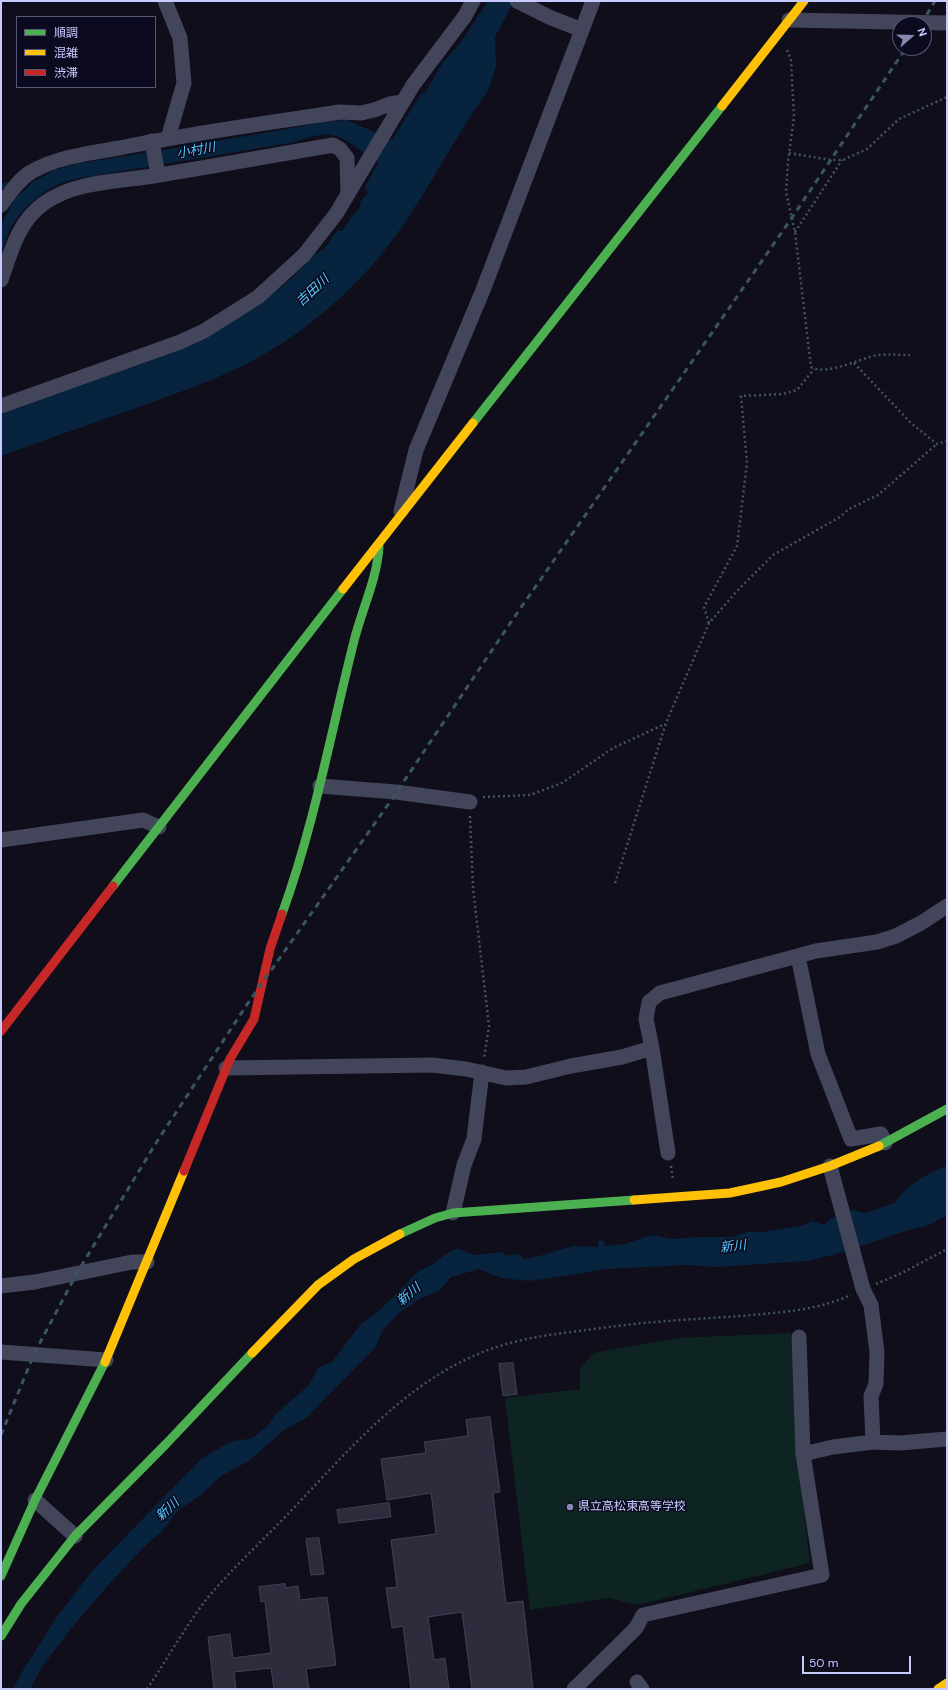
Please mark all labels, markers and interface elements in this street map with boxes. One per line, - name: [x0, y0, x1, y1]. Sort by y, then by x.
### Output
- legend: [16, 16, 156, 88]
- north arrow: [892, 16, 932, 56]
- text: 順調: [54, 25, 78, 41]
- text: N: [914, 26, 930, 38]
- text: 混雑: [54, 45, 78, 61]
- text: 渋滞: [54, 65, 78, 81]
- water label: 小村川: [175, 140, 217, 162]
- water label: 吉田川: [293, 272, 333, 310]
- water label: 新川: [719, 1238, 747, 1256]
- water label: 新川: [394, 1281, 424, 1309]
- water label: 新川: [153, 1495, 183, 1525]
- place label: 県立高松東高等学校: [578, 1500, 686, 1514]
- marker: 県立高松東高等学校: [565, 1502, 575, 1512]
- scale bar: [804, 1648, 913, 1674]
- text: 50 m: [809, 1655, 838, 1671]

